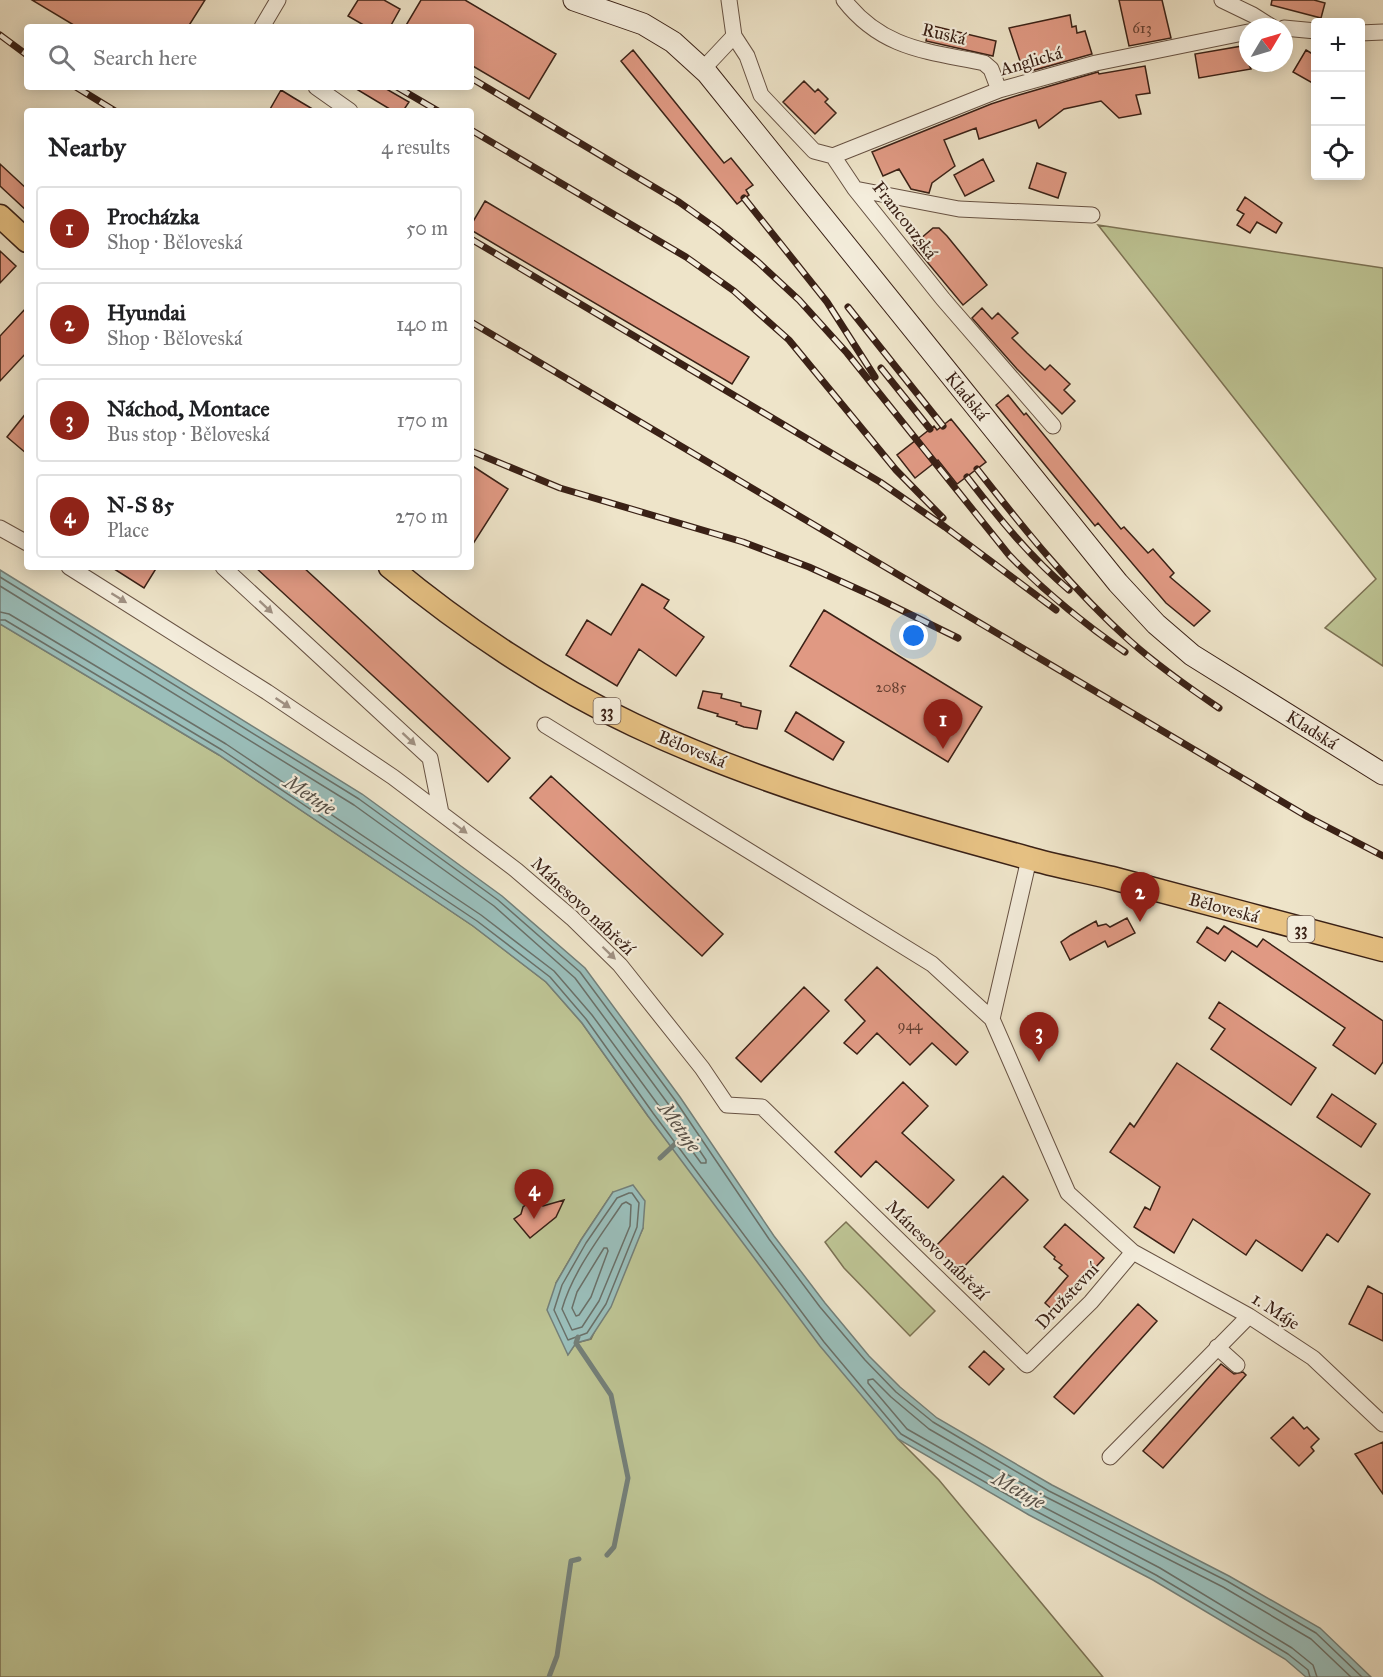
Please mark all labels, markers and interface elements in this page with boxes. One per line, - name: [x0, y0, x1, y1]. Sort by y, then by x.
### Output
- street label: Ruská: [920, 18, 969, 50]
- north arrow: [1239, 18, 1293, 72]
- map controls: [1311, 18, 1365, 180]
- button: +: [1311, 18, 1365, 72]
- house number: 613: [1132, 19, 1152, 37]
- search box: [24, 24, 474, 90]
- icon: search: [45, 41, 78, 74]
- street label: Anglická: [996, 42, 1065, 82]
- text: Search here: [93, 44, 197, 71]
- button: −: [1311, 72, 1365, 126]
- button: locate: [1311, 126, 1365, 180]
- text: Nearby: [48, 131, 126, 163]
- text: 4 results: [381, 135, 450, 159]
- street label: Francouzská: [868, 177, 942, 264]
- text: Procházka: [107, 203, 199, 230]
- text: 1: [66, 216, 73, 240]
- text: 50 m: [406, 216, 448, 240]
- text: Shop · Běloveská: [107, 230, 242, 254]
- text: Hyundai: [107, 299, 186, 326]
- text: 2: [65, 312, 74, 336]
- text: 140 m: [396, 312, 448, 336]
- text: Shop · Běloveská: [107, 326, 242, 350]
- street label: Kladská: [941, 367, 994, 425]
- text: Náchod, Montace: [107, 395, 270, 422]
- text: 3: [66, 408, 74, 432]
- text: 170 m: [397, 408, 448, 432]
- text: Bus stop · Běloveská: [107, 422, 270, 446]
- text: N-S 85: [107, 491, 174, 518]
- text: 4: [64, 504, 75, 528]
- text: 270 m: [395, 504, 448, 528]
- text: Place: [107, 518, 149, 542]
- one-way arrow: [111, 592, 127, 603]
- one-way arrow: [258, 600, 273, 613]
- your location: [899, 621, 928, 650]
- house number: 2085: [875, 678, 907, 696]
- one-way arrow: [275, 697, 291, 709]
- road number: 33: [594, 698, 620, 724]
- pin: 1: [924, 700, 962, 749]
- street label: Kladská: [1282, 706, 1342, 755]
- street label: Běloveská: [655, 725, 730, 773]
- one-way arrow: [402, 732, 417, 746]
- water label: Metuje: [278, 769, 341, 821]
- one-way arrow: [452, 821, 467, 833]
- street label: Mánesovo nábřeží: [526, 852, 640, 960]
- pin: 2: [1120, 872, 1160, 922]
- street label: Běloveská: [1187, 888, 1262, 928]
- road number: 33: [1288, 916, 1314, 942]
- one-way arrow: [601, 946, 615, 960]
- pin: 3: [1020, 1012, 1058, 1062]
- house number: 944: [898, 1016, 923, 1034]
- water label: Metuje: [653, 1096, 707, 1157]
- pin: 4: [514, 1170, 554, 1219]
- street label: Mánesovo nábřeží: [881, 1196, 994, 1305]
- street label: Družstevní: [1031, 1257, 1104, 1334]
- street label: 1. Máje: [1248, 1287, 1304, 1335]
- water label: Metuje: [987, 1465, 1050, 1514]

